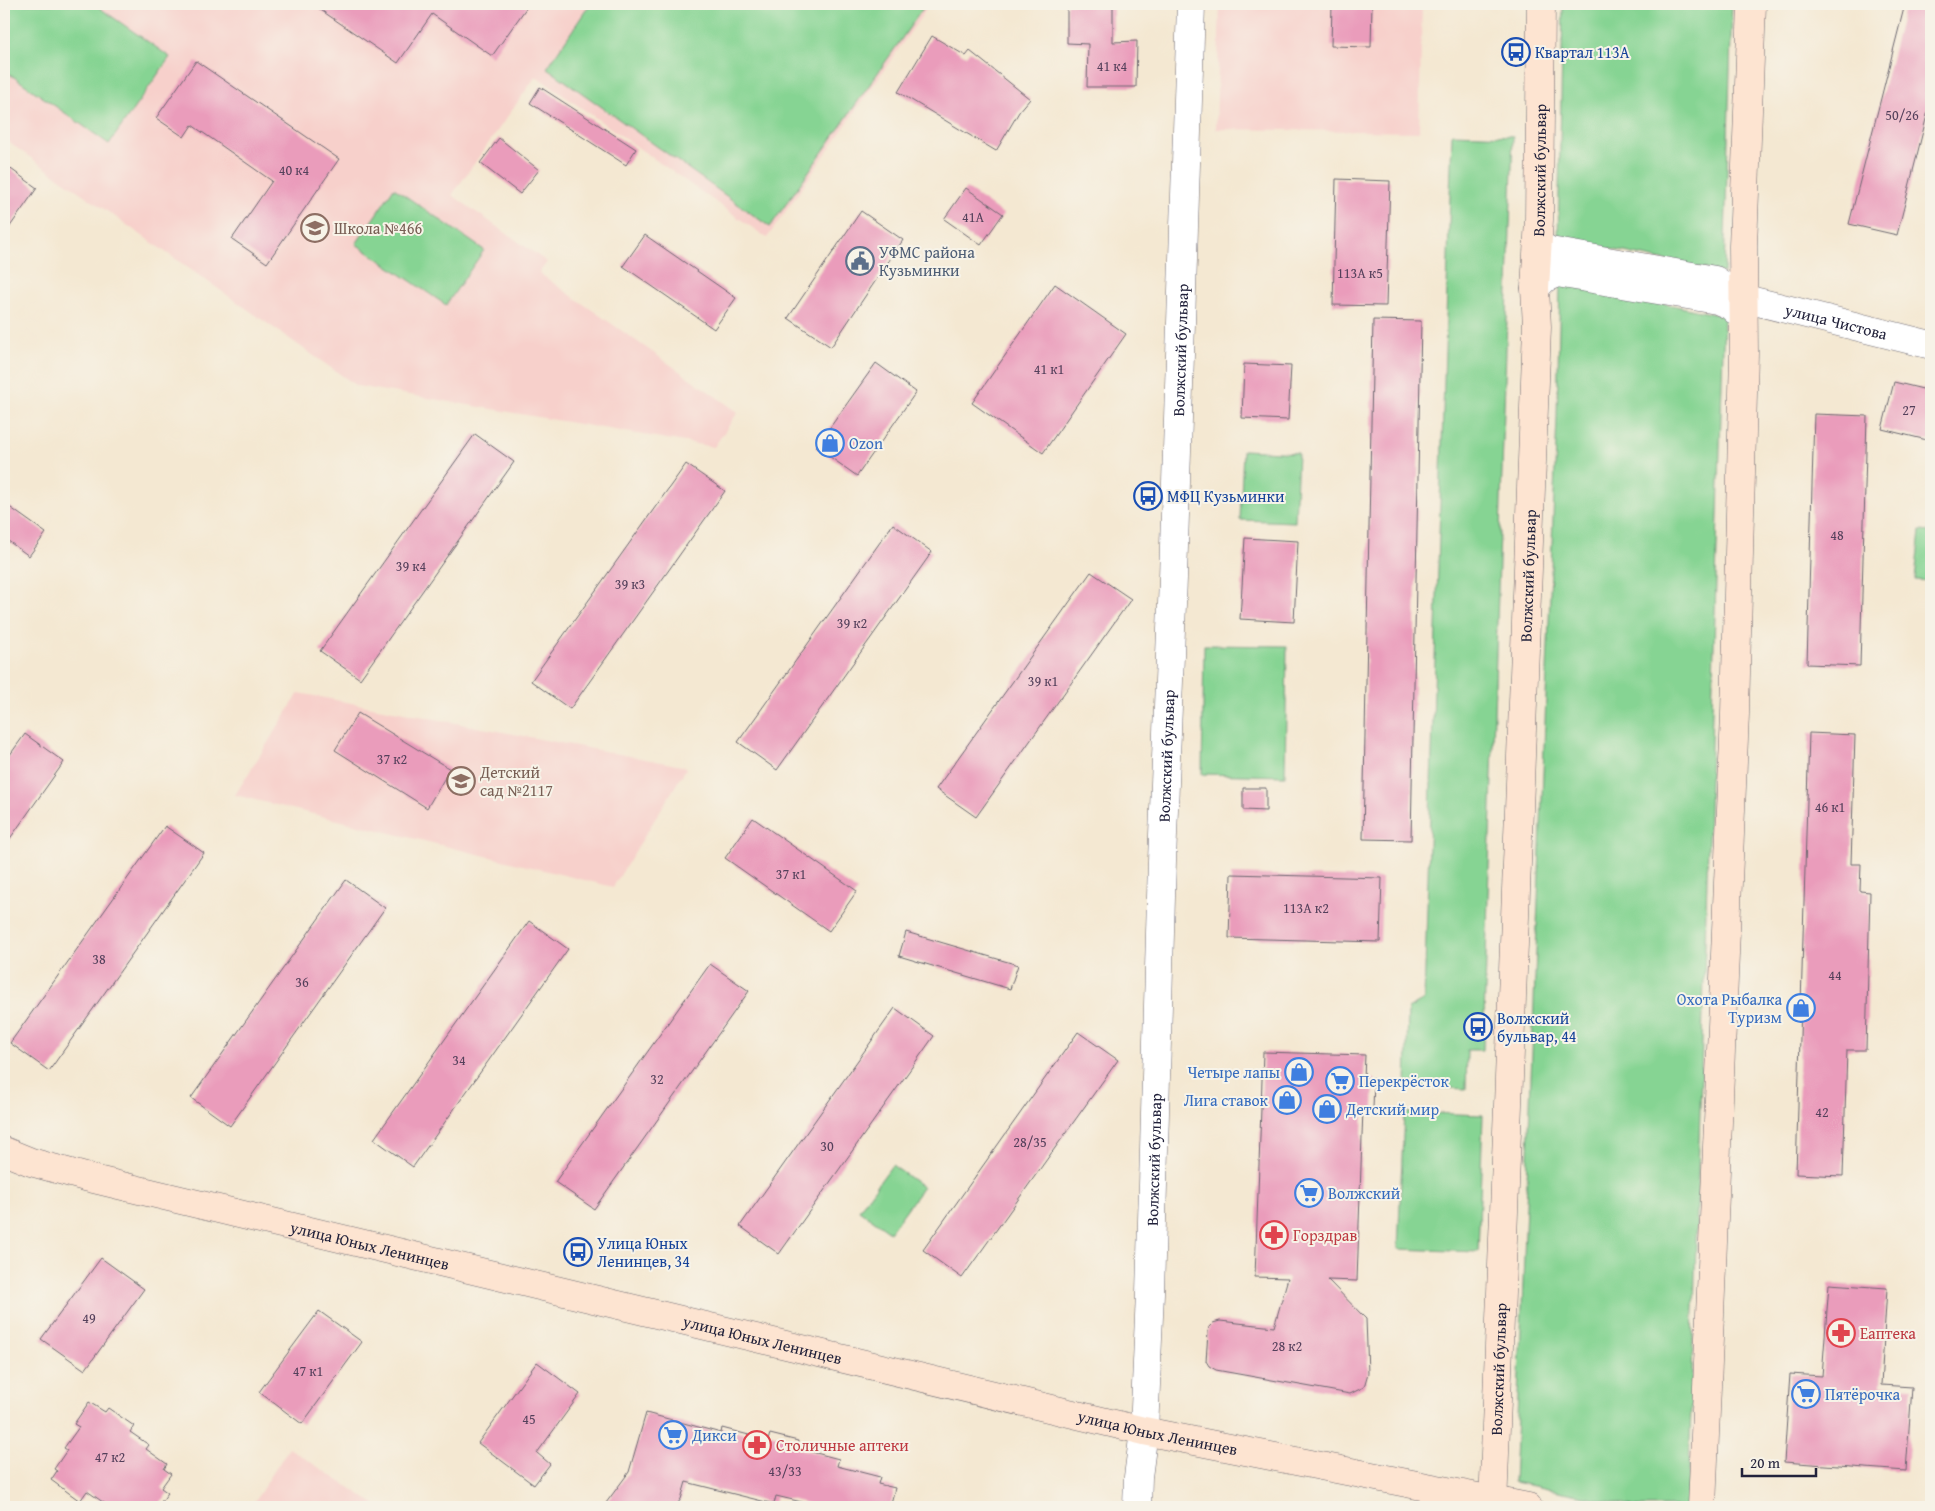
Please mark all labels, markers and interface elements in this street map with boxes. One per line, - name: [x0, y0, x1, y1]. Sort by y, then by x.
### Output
- bus stop icon: Квартал 113А: [1501, 37, 1531, 67]
- place label: Квартал 113А: [1535, 40, 1630, 64]
- house number: 41 к4: [1097, 56, 1128, 76]
- street label: Волжский бульвар: [1526, 103, 1552, 237]
- house number: 50/26: [1885, 105, 1919, 125]
- house number: 40 к4: [279, 160, 310, 180]
- house number: 41А: [962, 207, 984, 227]
- school or university icon: Школа №466: [300, 213, 330, 243]
- place label: Школа №466: [334, 216, 422, 240]
- place label: УФМС района Кузьминки: [879, 240, 975, 282]
- public building icon: УФМС района Кузьминки: [845, 246, 875, 276]
- house number: 113А к5: [1337, 263, 1383, 283]
- street label: Волжский бульвар: [1166, 283, 1194, 417]
- street label: улица Чистова: [1782, 297, 1890, 346]
- house number: 41 к1: [1034, 359, 1064, 379]
- house number: 27: [1902, 400, 1916, 420]
- shop icon: Ozon: [815, 428, 845, 458]
- place label: Ozon: [849, 431, 883, 455]
- bus stop icon: МФЦ Кузьминки: [1133, 481, 1163, 511]
- place label: МФЦ Кузьминки: [1167, 484, 1285, 508]
- street label: Волжский бульвар: [1513, 509, 1542, 642]
- house number: 48: [1830, 525, 1844, 545]
- house number: 39 к4: [396, 556, 427, 576]
- house number: 39 к3: [615, 574, 645, 594]
- house number: 39 к2: [837, 613, 867, 633]
- house number: 39 к1: [1028, 671, 1058, 691]
- street label: Волжский бульвар: [1152, 689, 1181, 823]
- house number: 37 к2: [377, 749, 407, 769]
- place label: Детский сад №2117: [479, 760, 553, 802]
- school or university icon: Детский сад №2117: [446, 766, 476, 796]
- house number: 46 к1: [1815, 797, 1845, 817]
- house number: 37 к1: [776, 864, 806, 884]
- house number: 113А к2: [1283, 898, 1329, 918]
- house number: 38: [92, 949, 106, 969]
- house number: 44: [1828, 965, 1842, 985]
- house number: 36: [295, 972, 309, 992]
- place label: Охота Рыбалка Туризм: [1677, 987, 1782, 1029]
- shop icon: Охота Рыбалка Туризм: [1786, 993, 1816, 1023]
- place label: Волжский бульвар, 44: [1497, 1006, 1577, 1048]
- bus stop icon: Волжский бульвар, 44: [1463, 1012, 1493, 1042]
- house number: 34: [452, 1050, 466, 1070]
- shop icon: Четыре лапы: [1284, 1057, 1314, 1087]
- place label: Четыре лапы: [1187, 1060, 1280, 1084]
- supermarket icon: Перекрёсток: [1325, 1066, 1355, 1096]
- house number: 32: [650, 1069, 664, 1089]
- place label: Перекрёсток: [1359, 1069, 1449, 1093]
- shop icon: Лига ставок: [1272, 1085, 1302, 1115]
- place label: Лига ставок: [1184, 1088, 1269, 1112]
- street label: Волжский бульвар: [1140, 1093, 1168, 1226]
- shop icon: Детский мир: [1312, 1094, 1342, 1124]
- place label: Детский мир: [1345, 1097, 1439, 1121]
- house number: 42: [1815, 1102, 1829, 1122]
- house number: 28/35: [1013, 1132, 1047, 1152]
- house number: 30: [820, 1136, 834, 1156]
- supermarket icon: Волжский: [1294, 1178, 1324, 1208]
- place label: Волжский: [1328, 1181, 1401, 1205]
- street label: улица Юных Ленинцев: [287, 1214, 452, 1276]
- pharmacy icon: Горздрав: [1259, 1220, 1289, 1250]
- place label: Горздрав: [1293, 1223, 1357, 1247]
- place label: Улица Юных Ленинцев, 34: [597, 1231, 690, 1273]
- bus stop icon: Улица Юных Ленинцев, 34: [563, 1237, 593, 1267]
- street label: Волжский бульвар: [1484, 1302, 1513, 1436]
- house number: 49: [82, 1308, 96, 1328]
- street label: улица Юных Ленинцев: [680, 1309, 845, 1370]
- pharmacy icon: Еаптека: [1826, 1318, 1856, 1348]
- place label: Еаптека: [1860, 1321, 1916, 1345]
- house number: 28 к2: [1272, 1336, 1302, 1356]
- house number: 47 к1: [293, 1361, 323, 1381]
- supermarket icon: Пятёрочка: [1791, 1379, 1821, 1409]
- place label: Пятёрочка: [1825, 1382, 1900, 1406]
- street label: улица Юных Ленинцев: [1074, 1403, 1240, 1461]
- house number: 45: [522, 1409, 536, 1429]
- supermarket icon: Дикси: [658, 1420, 688, 1450]
- place label: Дикси: [691, 1423, 737, 1447]
- pharmacy icon: Столичные аптеки: [742, 1430, 772, 1460]
- place label: Столичные аптеки: [776, 1433, 909, 1457]
- scale bar: [1742, 1446, 1816, 1478]
- house number: 47 к2: [95, 1447, 125, 1467]
- text: 20 m: [1750, 1452, 1781, 1473]
- house number: 43/33: [768, 1461, 802, 1481]

